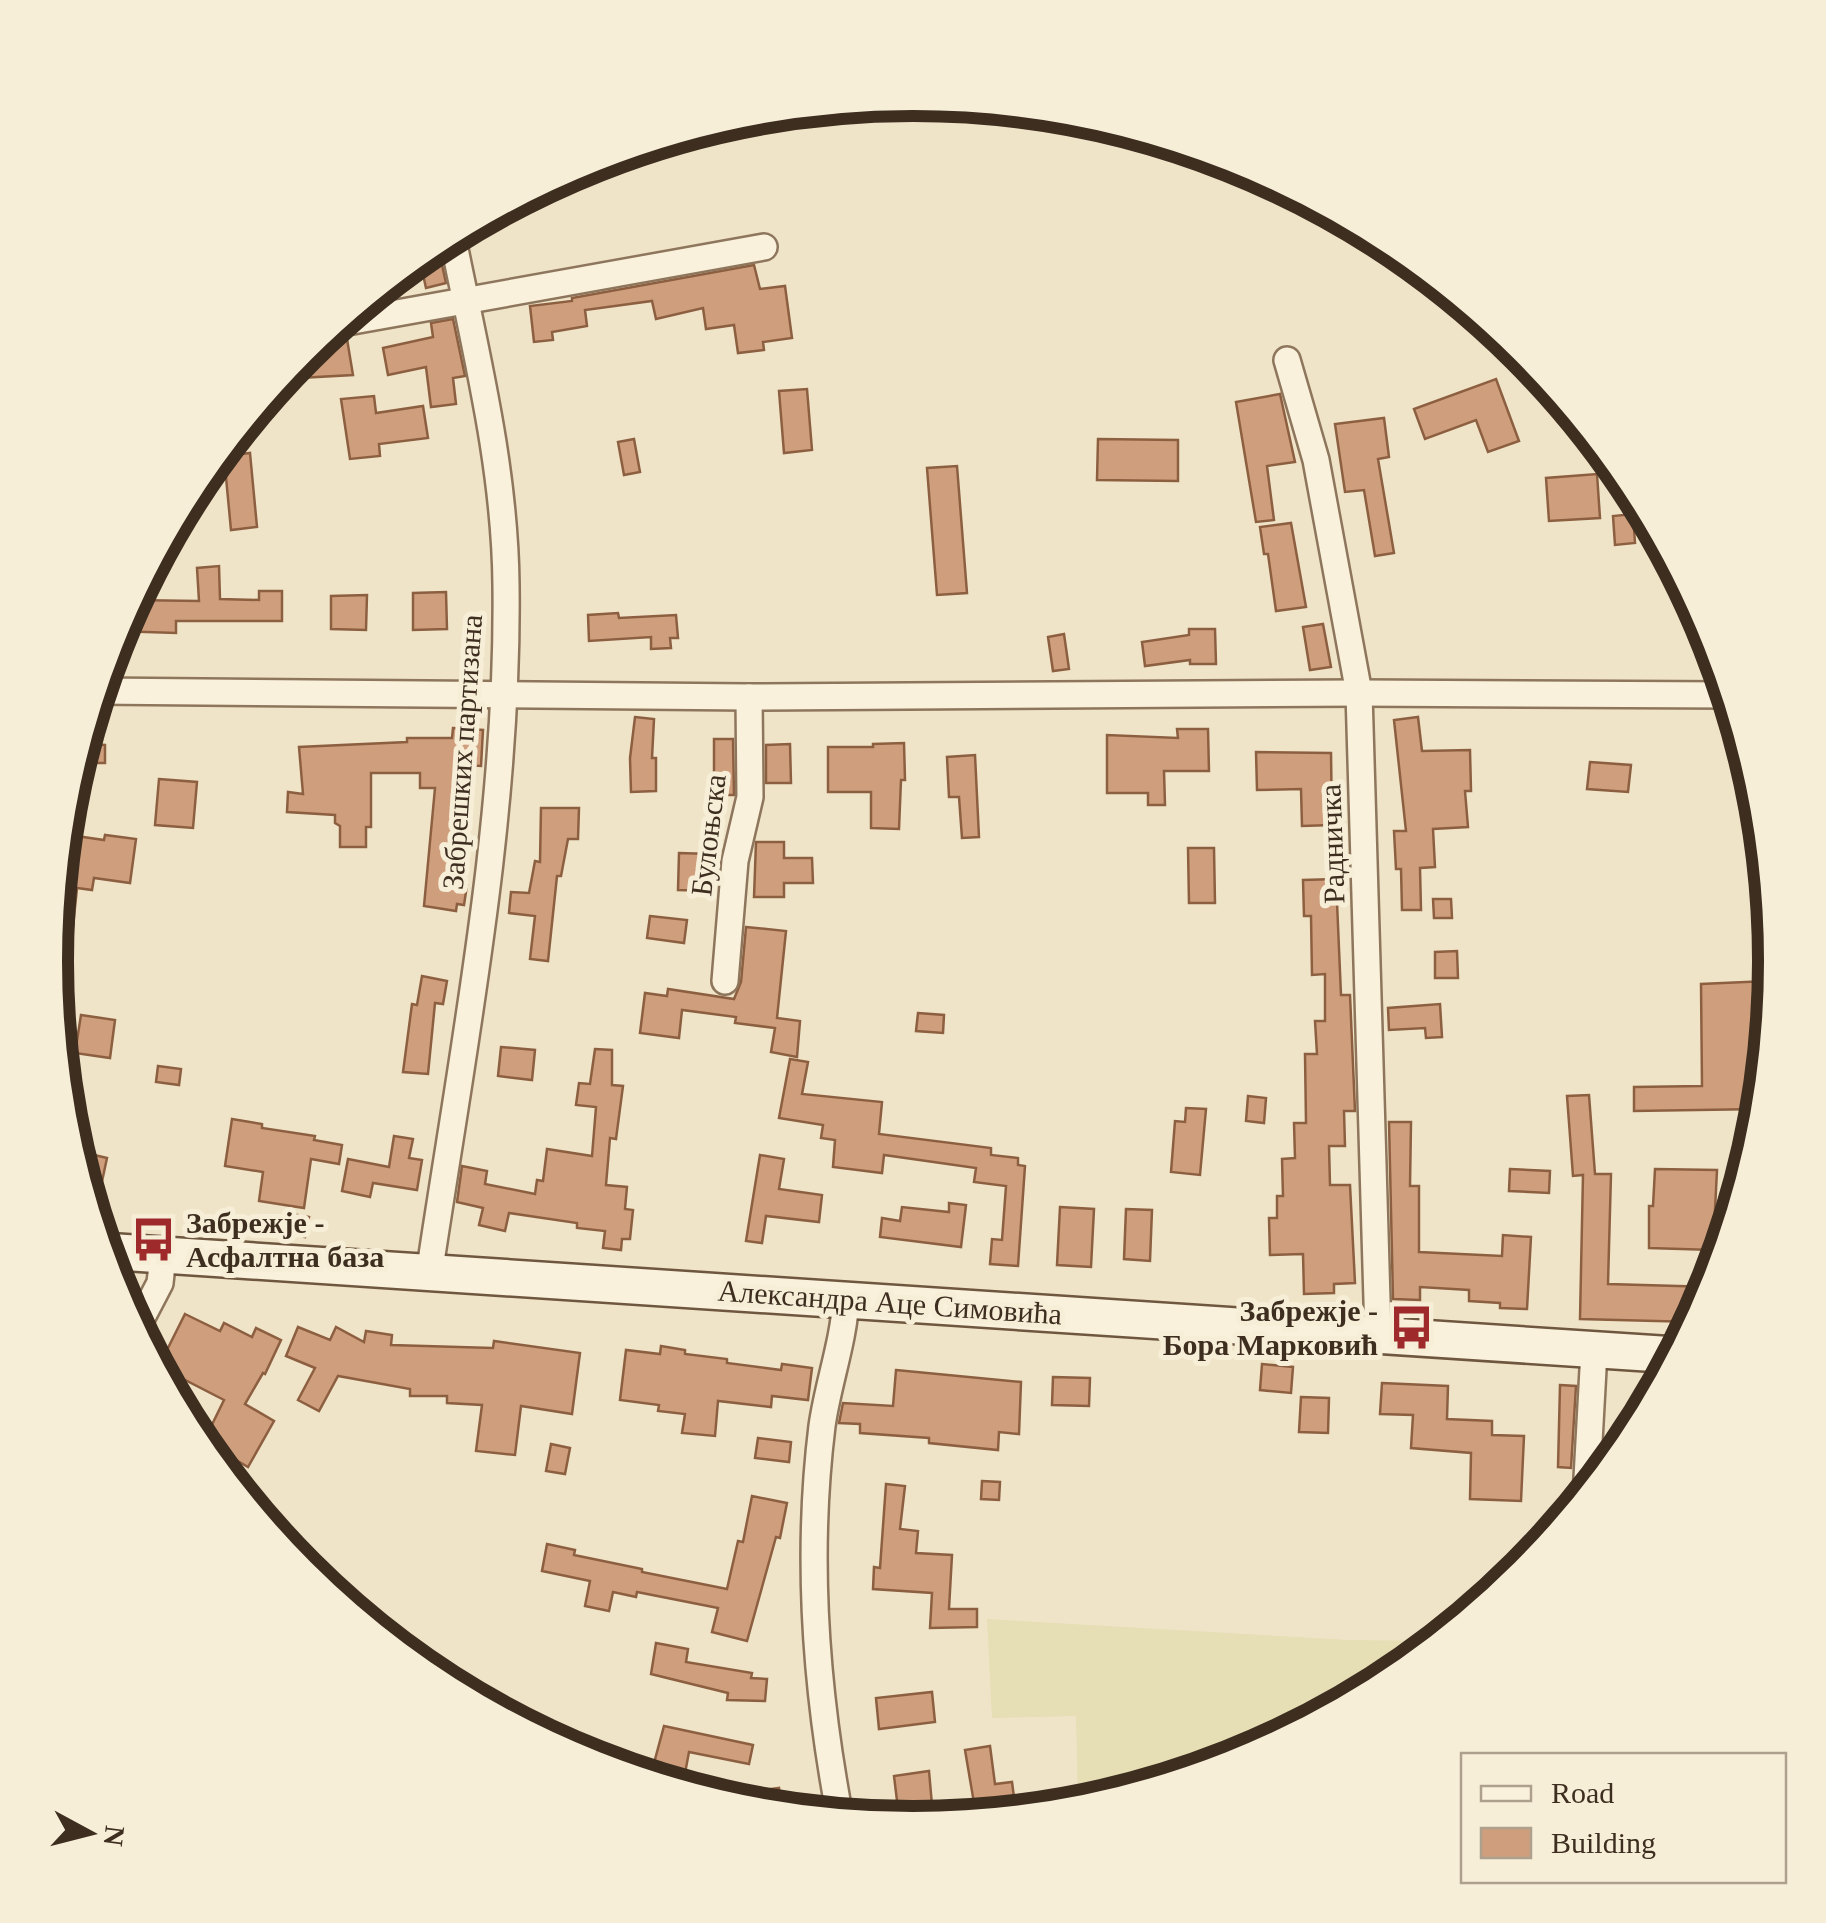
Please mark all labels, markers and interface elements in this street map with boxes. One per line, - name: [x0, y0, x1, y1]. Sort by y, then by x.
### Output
- street label: Забрешких партизана: [436, 613, 488, 891]
- street label: Булоњска: [684, 772, 732, 898]
- street label: Радничка: [1313, 784, 1351, 904]
- place label: Забрежје - Асфалтна база: [186, 1206, 384, 1273]
- bus stop icon: Забрежје - Асфалтна база: [129, 1215, 177, 1263]
- street label: Александра Аце Симовића: [717, 1274, 1063, 1330]
- place label: Забрежје - Бора Марковић: [1163, 1294, 1378, 1361]
- bus stop icon: Забрежје - Бора Марковић: [1387, 1303, 1435, 1351]
- legend: [1461, 1753, 1786, 1883]
- text: Road: [1551, 1776, 1614, 1809]
- north arrow: [40, 1783, 140, 1883]
- text: N: [98, 1824, 131, 1848]
- text: Building: [1551, 1826, 1656, 1859]

